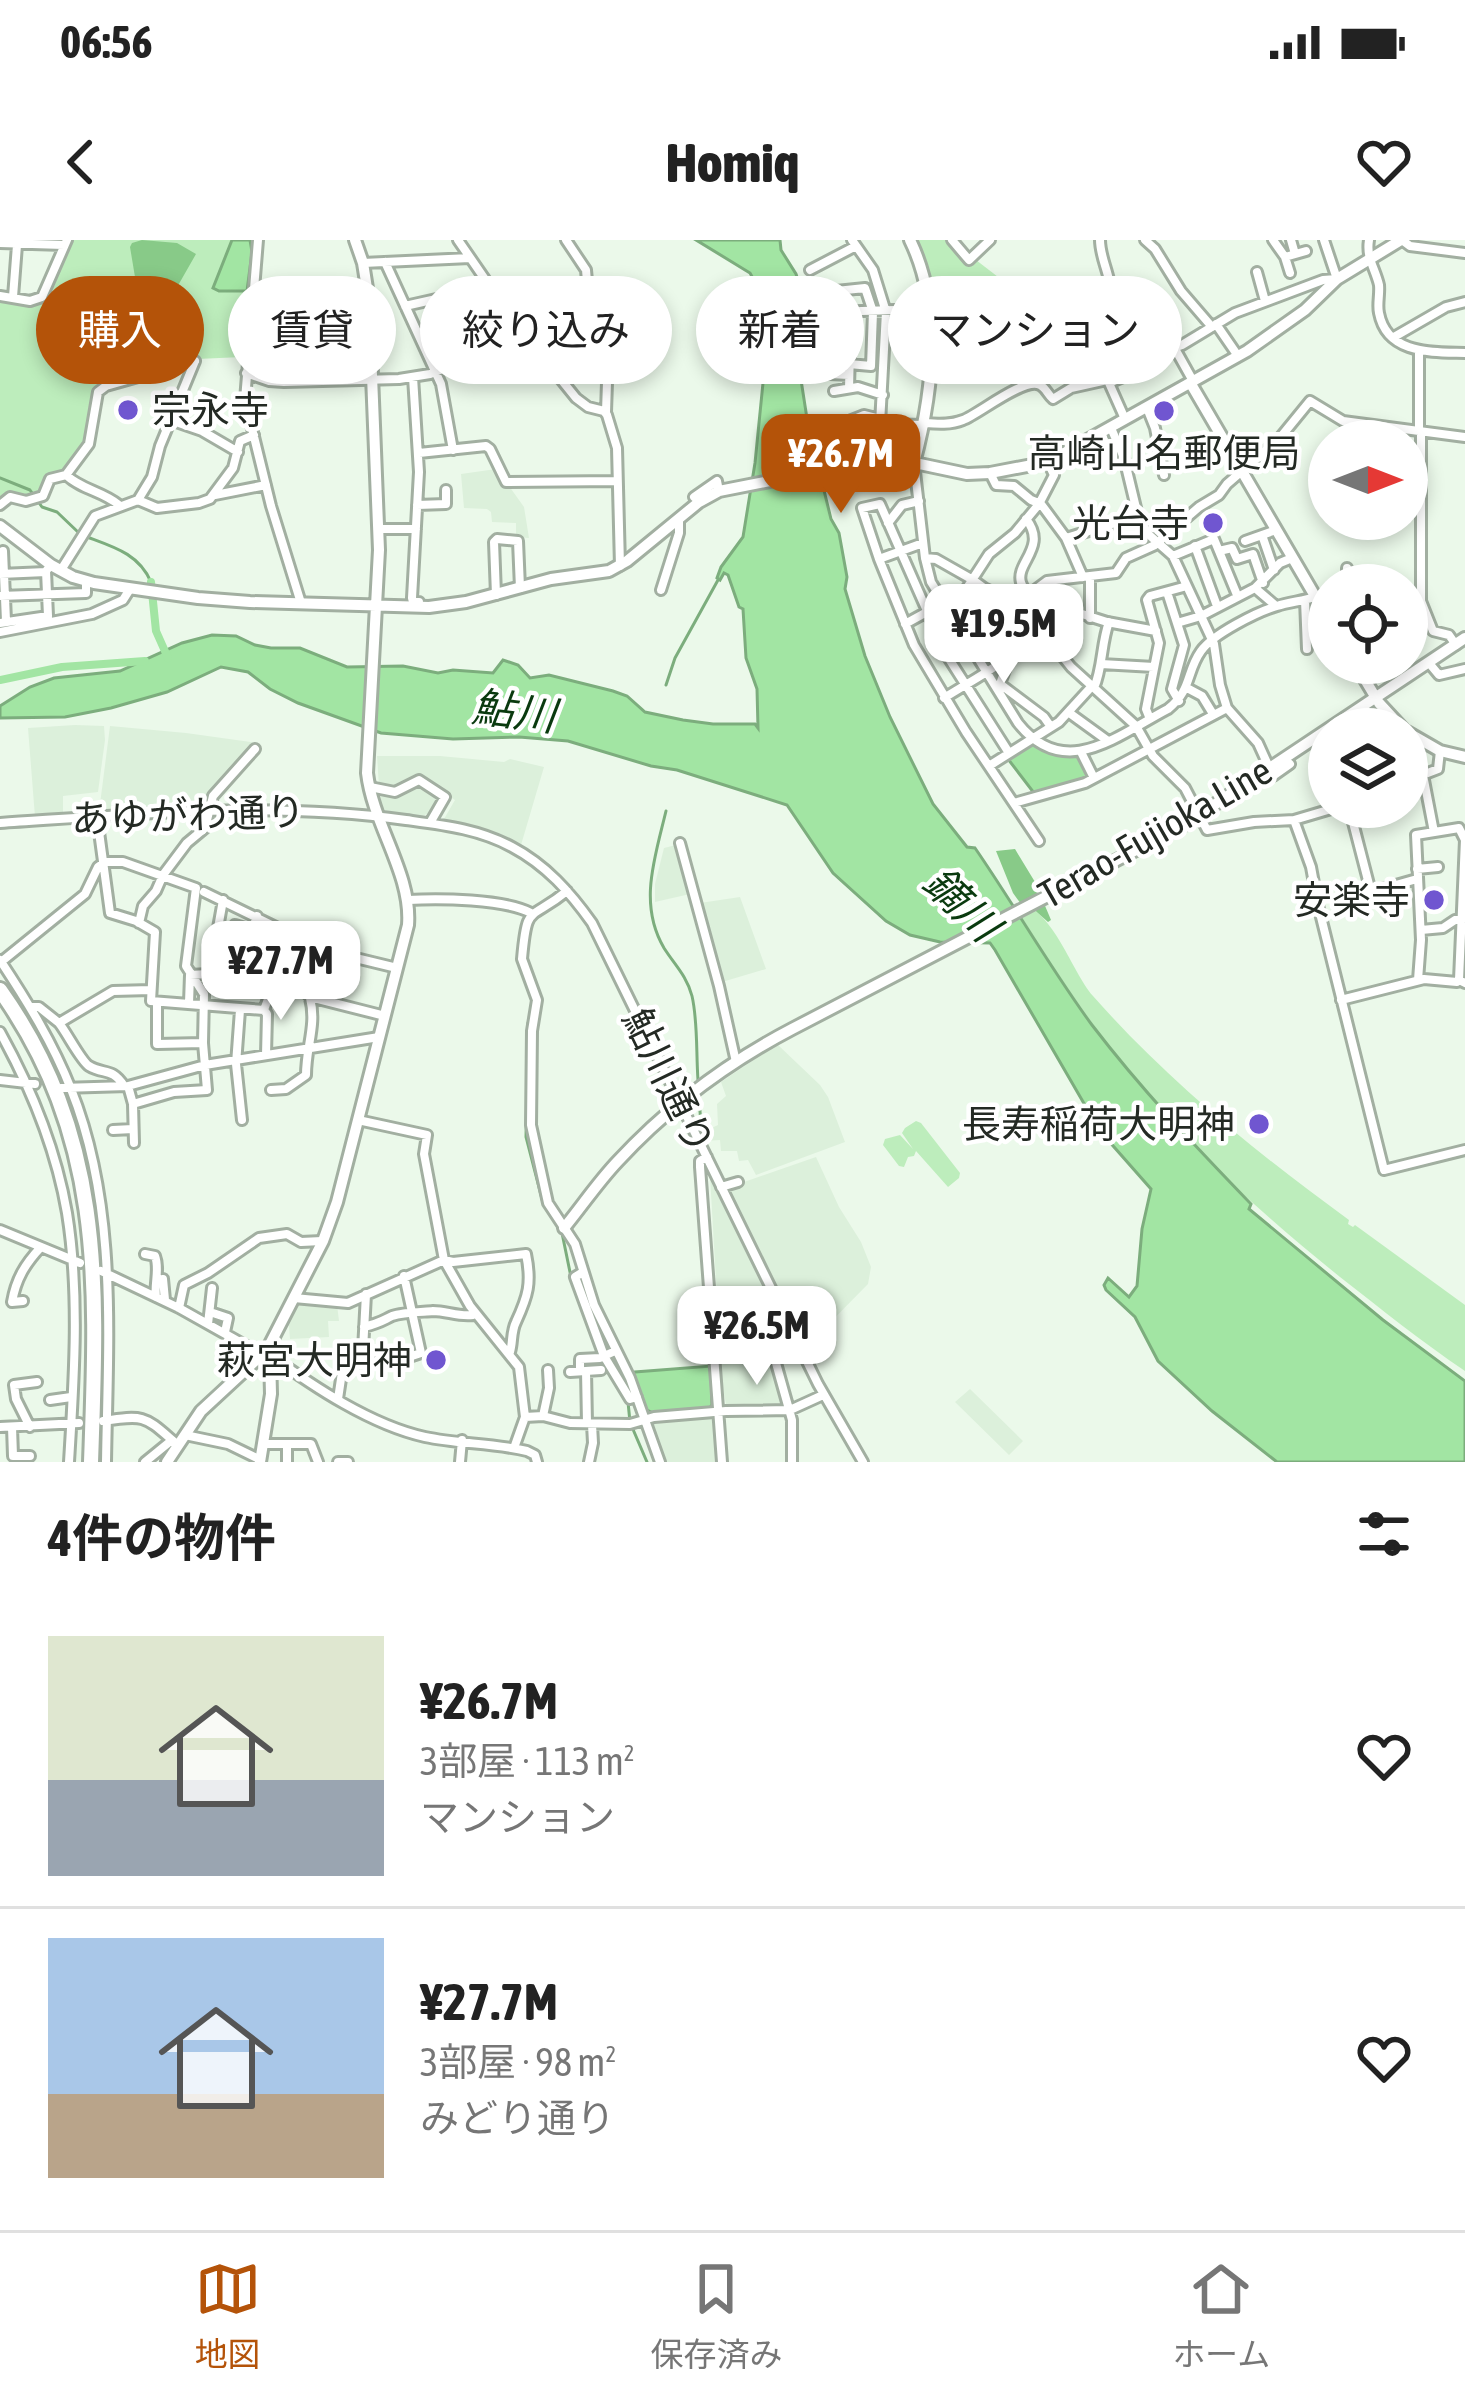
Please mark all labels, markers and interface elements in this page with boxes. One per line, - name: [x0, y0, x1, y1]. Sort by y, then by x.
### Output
- text: 06:56: [60, 16, 153, 68]
- icon: back: [48, 129, 114, 195]
- icon: heart: [1351, 129, 1417, 195]
- text: Homiq: [666, 132, 799, 193]
- chip: 購入: [36, 276, 204, 384]
- chip: 賃貸: [228, 276, 396, 384]
- chip: 絞り込み: [420, 276, 672, 384]
- chip: 新着: [696, 276, 864, 384]
- chip: マンション: [888, 276, 1182, 384]
- place label: 宗永寺: [152, 388, 269, 432]
- marker: 宗永寺: [115, 397, 141, 423]
- marker: 高崎山名郵便局: [1151, 398, 1177, 424]
- pin: ¥26.7M: [743, 414, 939, 516]
- north arrow: [1308, 420, 1428, 540]
- map controls: [1308, 420, 1428, 828]
- text: ¥26.7M: [788, 431, 894, 475]
- place label: 高崎山名郵便局: [1027, 431, 1301, 475]
- place label: 光台寺: [1072, 501, 1189, 545]
- marker: 光台寺: [1200, 510, 1226, 536]
- button: locate: [1308, 564, 1428, 684]
- pin: ¥19.5M: [906, 584, 1102, 686]
- text: ¥19.5M: [951, 601, 1057, 645]
- water label: 鮎川: [469, 682, 563, 740]
- button: layers: [1308, 708, 1428, 828]
- street label: Terao-Fujioka Line: [1031, 748, 1279, 916]
- street label: あゆがわ通り: [70, 789, 306, 841]
- water label: 鏑川: [915, 858, 1012, 953]
- place label: 安楽寺: [1293, 878, 1410, 922]
- marker: 安楽寺: [1421, 887, 1447, 913]
- pin: ¥27.7M: [183, 921, 379, 1023]
- text: ¥27.7M: [228, 938, 334, 982]
- street label: 鮎川通り: [615, 1001, 723, 1161]
- place label: 長寿稲荷大明神: [962, 1102, 1235, 1146]
- marker: 長寿稲荷大明神: [1246, 1111, 1272, 1137]
- pin: ¥26.5M: [659, 1286, 855, 1388]
- text: ¥26.5M: [704, 1303, 810, 1347]
- place label: 萩宮大明神: [217, 1338, 412, 1382]
- marker: 萩宮大明神: [423, 1347, 449, 1373]
- icon: filters: [1351, 1501, 1417, 1567]
- text: 4件の物件: [48, 1508, 276, 1567]
- text: ¥26.7M: [420, 1671, 558, 1730]
- icon: home: [144, 1684, 288, 1828]
- icon: heart: [1351, 1723, 1417, 1789]
- text: 3部屋 · 113 m²: [420, 1739, 635, 1783]
- text: マンション: [420, 1795, 615, 1839]
- text: ¥27.7M: [420, 1972, 558, 2031]
- icon: home: [144, 1986, 288, 2130]
- icon: heart: [1351, 2025, 1417, 2091]
- text: 3部屋 · 98 m²: [420, 2040, 616, 2084]
- text: みどり通り: [420, 2096, 615, 2140]
- tab: 地図: [195, 2256, 261, 2376]
- tab: 保存済み: [650, 2256, 782, 2376]
- tab: ホーム: [1172, 2256, 1270, 2376]

